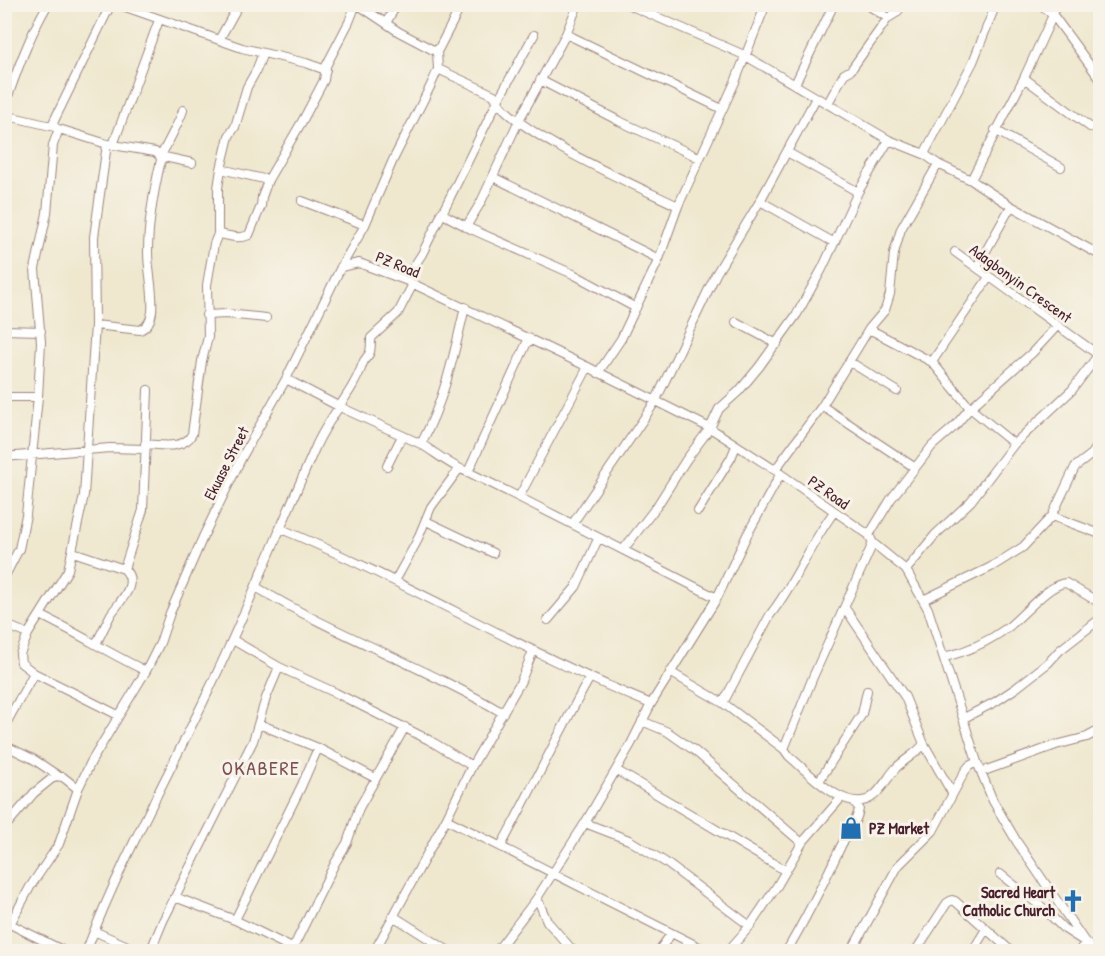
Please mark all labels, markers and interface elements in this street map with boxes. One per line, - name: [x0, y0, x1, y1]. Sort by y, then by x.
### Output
- street label: Adagbonyin Crescent: [965, 238, 1077, 328]
- street label: PZ Road: [373, 245, 423, 283]
- street label: Ekuase Street: [198, 422, 254, 504]
- street label: PZ Road: [804, 470, 854, 514]
- district label: OKABERE: [222, 754, 300, 781]
- shop icon: PZ Market: [838, 815, 864, 841]
- place label: PZ Market: [869, 817, 929, 839]
- place label: Sacred Heart Catholic Church: [963, 881, 1055, 921]
- church icon: Sacred Heart Catholic Church: [1060, 888, 1086, 914]

